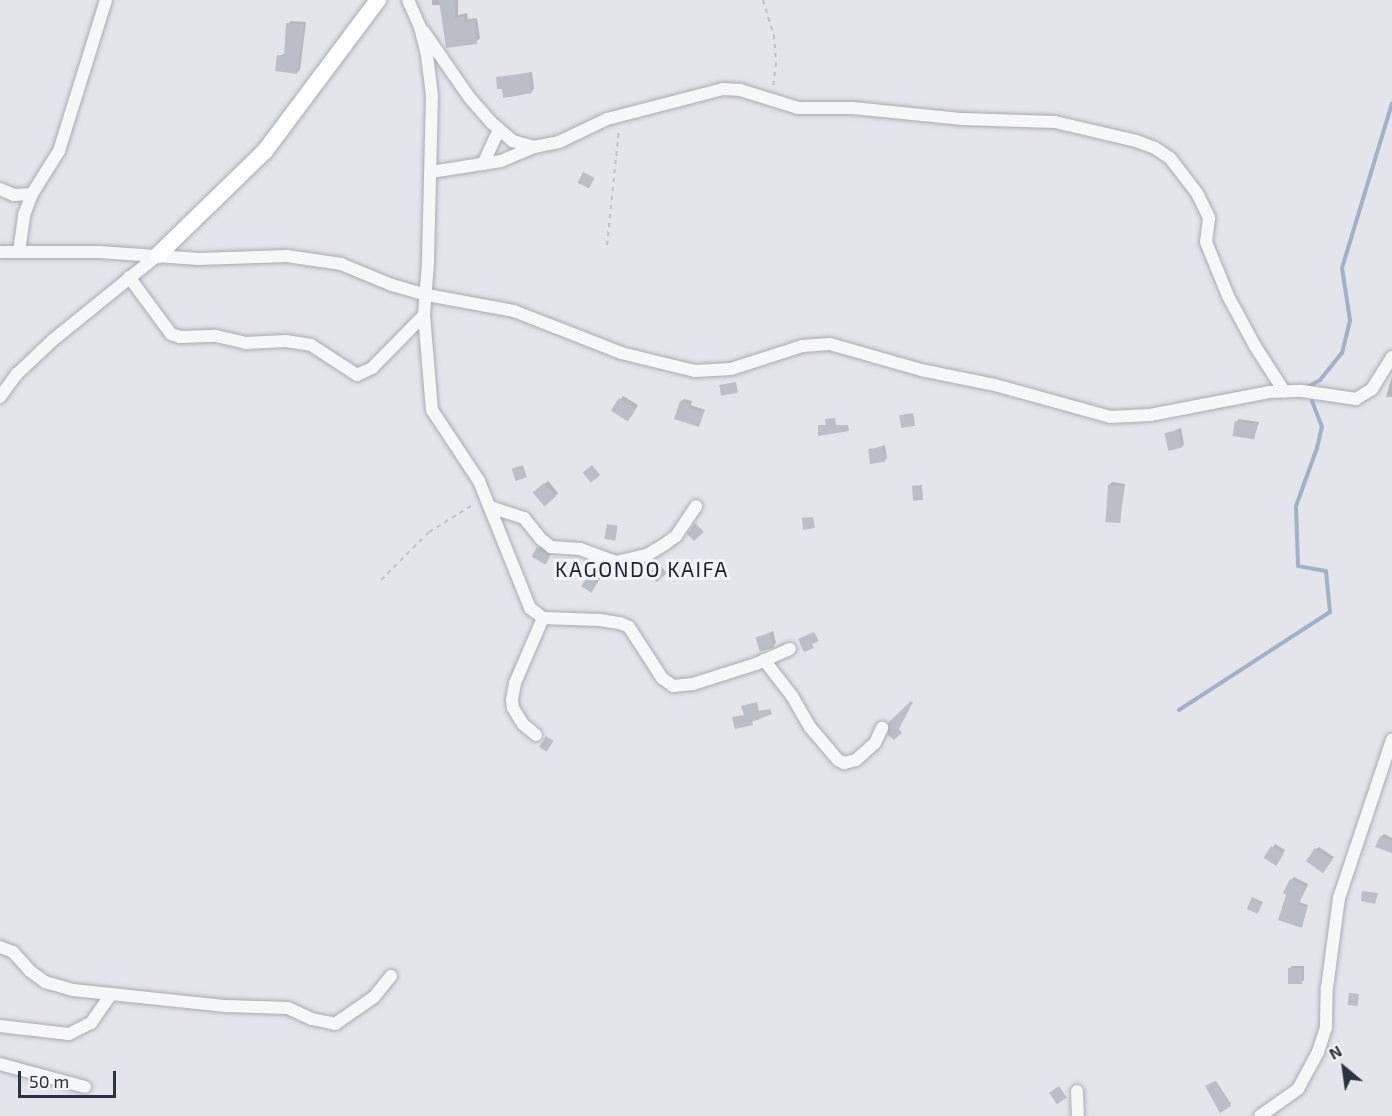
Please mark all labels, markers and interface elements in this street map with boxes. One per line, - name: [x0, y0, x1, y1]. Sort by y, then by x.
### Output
- district label: KAGONDO KAIFA: [555, 556, 729, 582]
- north arrow: [1314, 1038, 1374, 1098]
- text: N: [1325, 1041, 1345, 1063]
- scale bar: [21, 1059, 118, 1097]
- text: 50 m: [29, 1070, 69, 1092]

